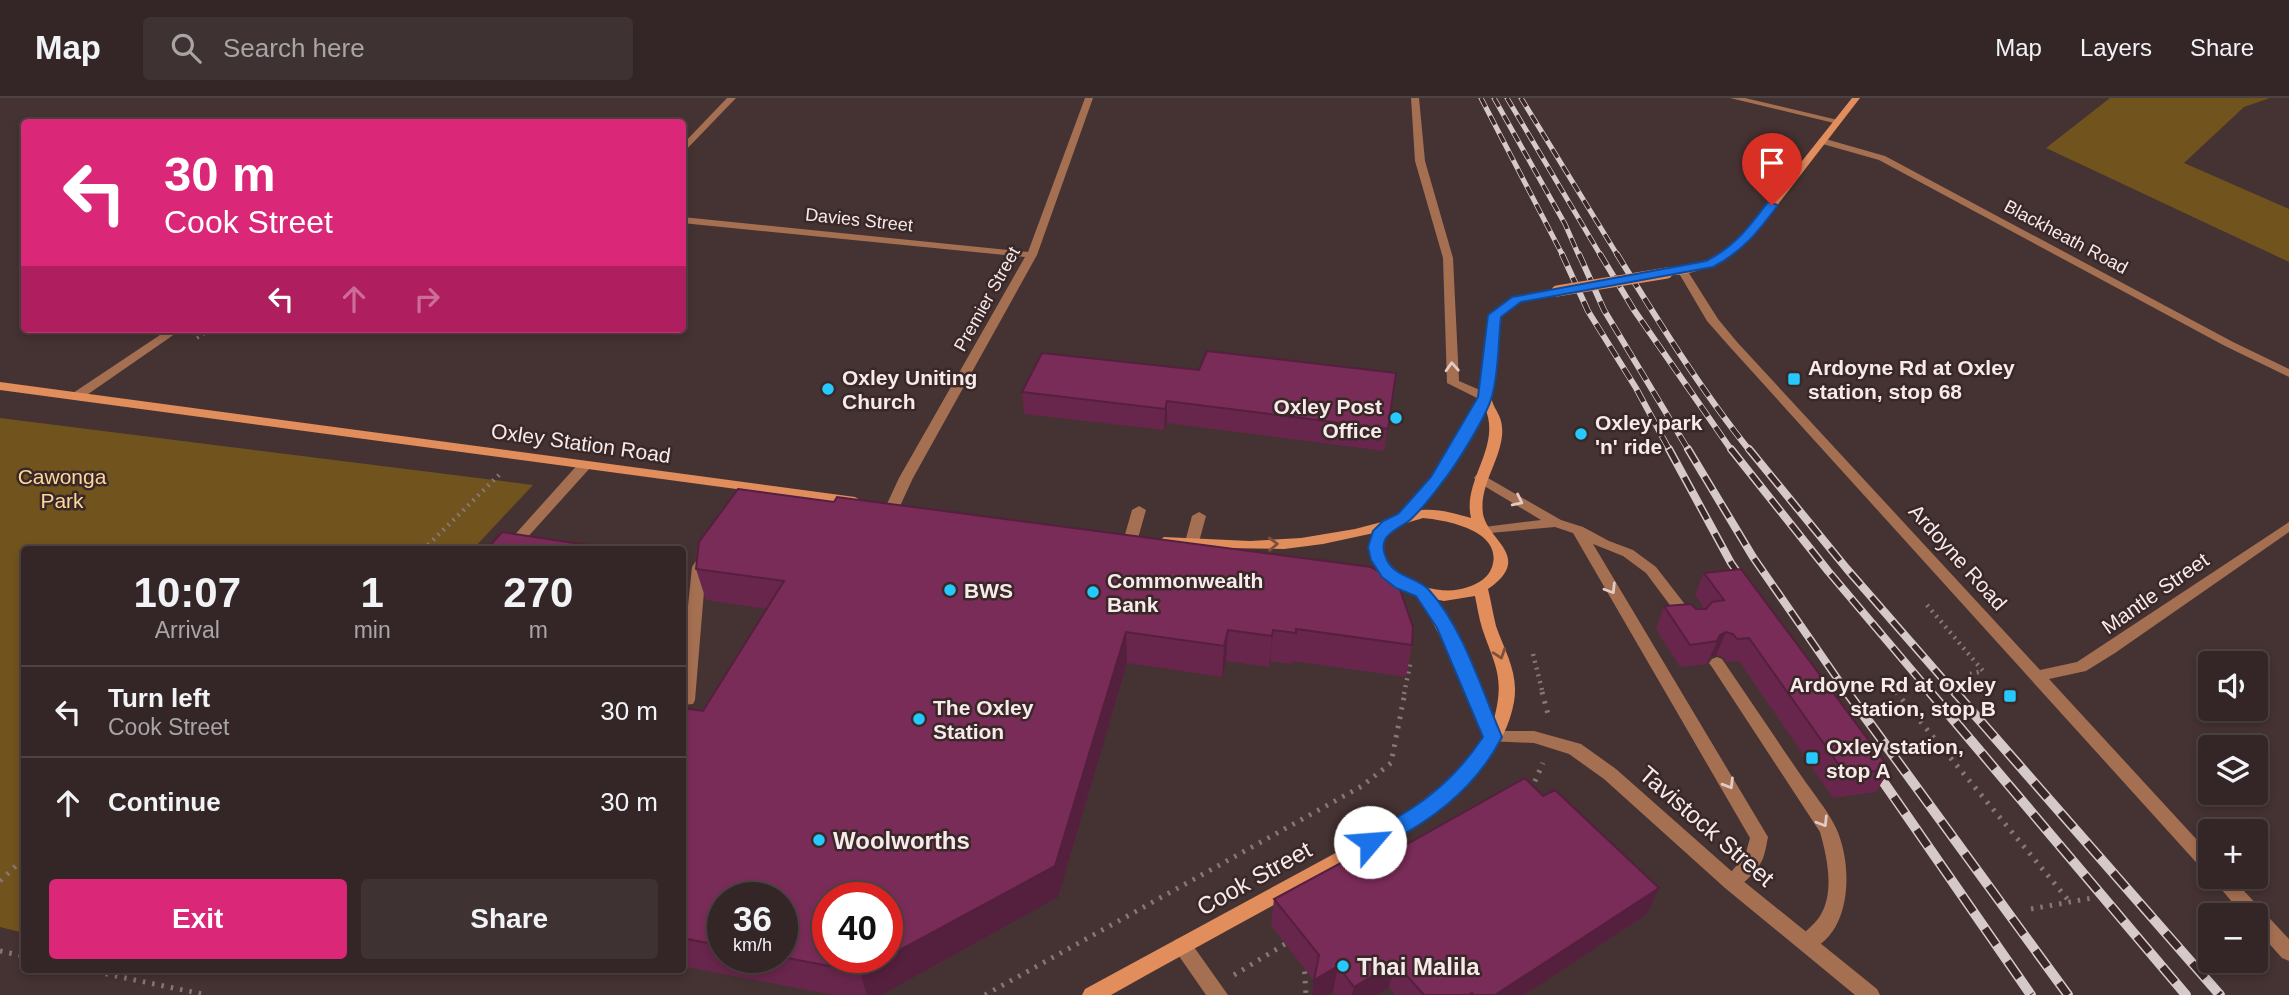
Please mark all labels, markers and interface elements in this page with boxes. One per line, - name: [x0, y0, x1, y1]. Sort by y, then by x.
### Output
- search box: [143, 17, 633, 80]
- text: Map: [35, 29, 101, 66]
- icon: search: [167, 29, 205, 67]
- text: Search here: [223, 33, 365, 63]
- text: Map: [1995, 34, 2042, 61]
- text: Layers: [2080, 34, 2152, 61]
- text: Share: [2190, 34, 2254, 61]
- pin: [1742, 133, 1802, 205]
- icon: arrive: [1753, 144, 1791, 182]
- icon: left: [49, 147, 140, 238]
- text: 30 m: [164, 147, 276, 201]
- street label: Blackheath Road: [2001, 196, 2131, 278]
- text: Cook Street: [164, 204, 333, 240]
- street label: Davies Street: [804, 204, 914, 236]
- street label: Premier Street: [950, 243, 1024, 355]
- icon: left: [262, 280, 300, 318]
- icon: ahead: [335, 280, 373, 318]
- icon: right: [408, 280, 446, 318]
- place label: Ardoyne Rd at Oxley station, stop 68: [1808, 356, 2015, 403]
- one-way arrow: [1445, 361, 1460, 372]
- place label: Oxley Uniting Church: [842, 366, 977, 413]
- marker: Ardoyne Rd at Oxley station, stop 68: [1786, 371, 1802, 387]
- marker: Oxley Uniting Church: [820, 381, 836, 397]
- place label: Oxley Post Office: [1273, 395, 1382, 442]
- marker: Oxley Post Office: [1388, 410, 1404, 426]
- place label: Oxley park 'n' ride: [1595, 411, 1703, 458]
- street label: Oxley Station Road: [490, 419, 672, 467]
- marker: Oxley park 'n' ride: [1573, 426, 1589, 442]
- park label: Cawonga Park: [18, 465, 107, 512]
- one-way arrow: [1511, 492, 1523, 506]
- street label: Ardoyne Road: [1905, 499, 2011, 615]
- one-way arrow: [1268, 536, 1279, 551]
- street label: Mantle Street: [2097, 548, 2213, 638]
- text: 10:07: [134, 569, 241, 616]
- text: 1: [360, 569, 384, 616]
- text: 270: [503, 569, 573, 616]
- place label: Commonwealth Bank: [1107, 569, 1263, 616]
- place label: BWS: [964, 579, 1013, 602]
- marker: BWS: [942, 582, 958, 598]
- one-way arrow: [1602, 582, 1615, 595]
- marker: Commonwealth Bank: [1085, 584, 1101, 600]
- text: Arrival: [155, 617, 220, 643]
- text: min: [354, 617, 391, 643]
- text: m: [529, 617, 548, 643]
- one-way arrow: [1492, 648, 1506, 660]
- map controls: [2198, 651, 2268, 973]
- button: sound: [2198, 651, 2268, 721]
- place label: Ardoyne Rd at Oxley station, stop B: [1789, 673, 1996, 720]
- text: Turn left: [108, 683, 210, 713]
- marker: Ardoyne Rd at Oxley station, stop B: [2002, 688, 2018, 704]
- icon: left: [49, 693, 87, 731]
- text: 30 m: [600, 696, 658, 726]
- place label: The Oxley Station: [933, 696, 1034, 743]
- marker: The Oxley Station: [911, 711, 927, 727]
- text: Cook Street: [108, 714, 229, 740]
- place label: Oxley station, stop A: [1826, 735, 1964, 782]
- button: layers: [2198, 735, 2268, 805]
- marker: Oxley station, stop A: [1804, 750, 1820, 766]
- street label: Tavistock Street: [1634, 760, 1780, 892]
- one-way arrow: [1721, 776, 1734, 789]
- icon: ahead: [49, 784, 87, 822]
- text: Continue: [108, 787, 221, 817]
- text: 30 m: [600, 787, 658, 817]
- position arrow: [1333, 805, 1407, 879]
- one-way arrow: [1814, 814, 1827, 827]
- button: +: [2198, 819, 2268, 889]
- place label: Woolworths: [833, 827, 970, 854]
- marker: Woolworths: [811, 832, 827, 848]
- street label: Cook Street: [1192, 835, 1316, 921]
- button: Exit: [49, 879, 347, 959]
- button: Share: [361, 879, 658, 959]
- speed limit sign: 40: [812, 882, 903, 973]
- text: 36: [733, 899, 772, 938]
- button: −: [2198, 903, 2268, 973]
- text: km/h: [733, 935, 772, 955]
- place label: Thai Malila: [1357, 953, 1480, 980]
- marker: Thai Malila: [1335, 958, 1351, 974]

